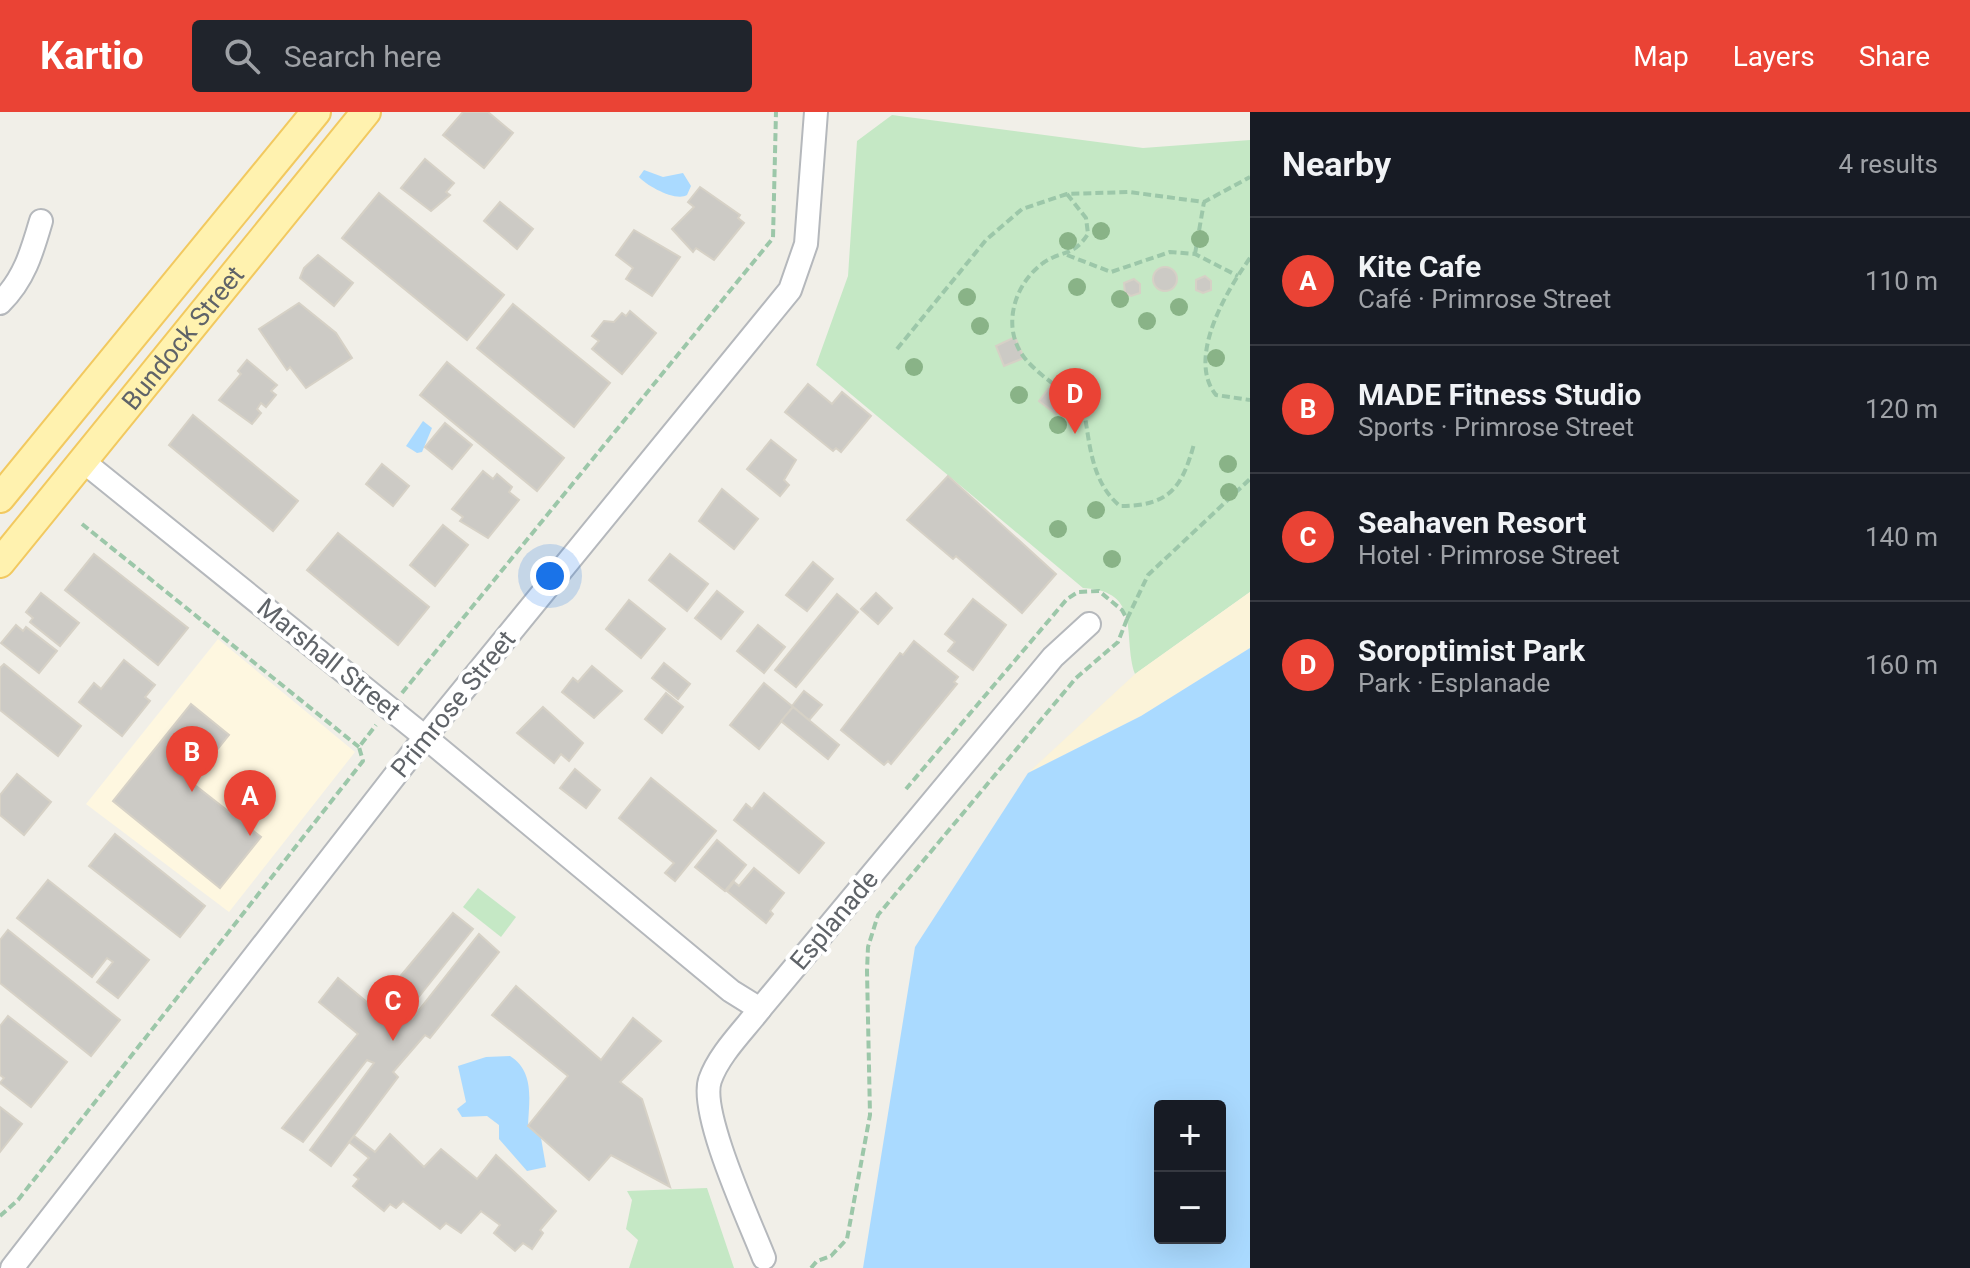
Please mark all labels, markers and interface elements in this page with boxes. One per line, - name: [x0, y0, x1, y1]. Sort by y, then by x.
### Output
- search box: [192, 20, 752, 92]
- text: Kartio: [40, 34, 144, 78]
- icon: search: [220, 34, 264, 78]
- text: Search here: [284, 39, 442, 74]
- text: Map: [1633, 40, 1689, 73]
- text: Layers: [1733, 40, 1815, 73]
- text: Share: [1859, 40, 1930, 73]
- text: Nearby: [1282, 144, 1391, 184]
- text: 4 results: [1839, 149, 1938, 179]
- text: Kite Cafe: [1358, 249, 1481, 284]
- street label: Bundock Street: [116, 260, 250, 416]
- text: A: [1299, 266, 1317, 296]
- text: 110 m: [1865, 266, 1938, 296]
- text: Café · Primrose Street: [1358, 284, 1611, 314]
- pin: D: [1049, 368, 1101, 434]
- text: MADE Fitness Studio: [1358, 377, 1642, 412]
- text: B: [1300, 394, 1316, 424]
- text: 120 m: [1865, 394, 1938, 424]
- text: Sports · Primrose Street: [1358, 412, 1634, 442]
- text: Seahaven Resort: [1358, 505, 1586, 540]
- text: C: [1299, 522, 1317, 552]
- text: 140 m: [1865, 522, 1938, 552]
- text: Hotel · Primrose Street: [1358, 540, 1620, 570]
- your location: [530, 556, 570, 596]
- street label: Marshall Street: [251, 592, 407, 726]
- street label: Primrose Street: [385, 625, 521, 783]
- text: Soroptimist Park: [1358, 633, 1585, 668]
- text: D: [1300, 650, 1316, 680]
- text: 160 m: [1865, 650, 1938, 680]
- text: Park · Esplanade: [1358, 668, 1550, 698]
- pin: B: [166, 726, 218, 792]
- pin: A: [224, 770, 276, 836]
- street label: Esplanade: [784, 864, 884, 976]
- pin: C: [367, 975, 419, 1041]
- map controls: [1154, 1100, 1226, 1244]
- button: +: [1154, 1100, 1226, 1172]
- button: −: [1154, 1172, 1226, 1244]

